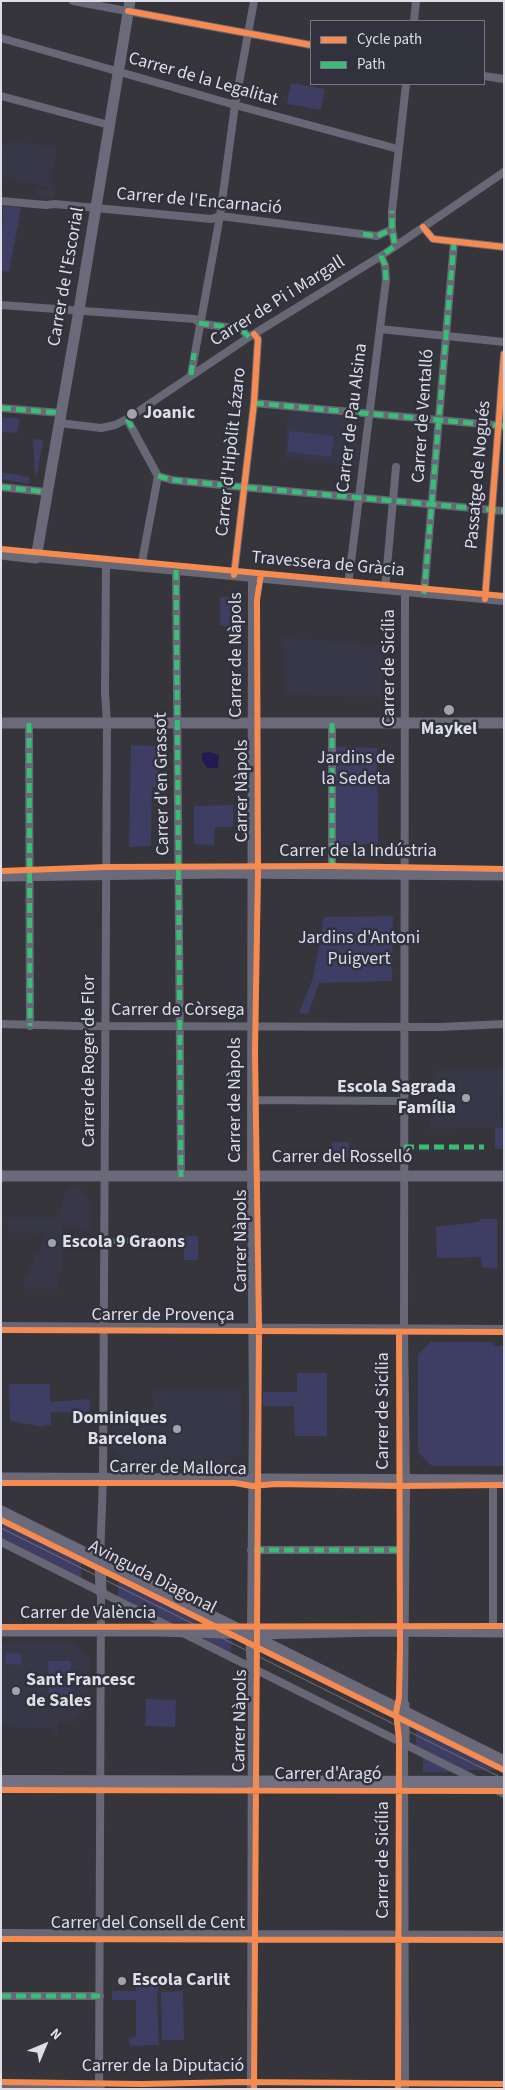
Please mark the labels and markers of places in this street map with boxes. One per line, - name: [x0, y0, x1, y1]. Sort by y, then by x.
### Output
- place label: Joanic: [143, 403, 195, 425]
- marker: Joanic: [125, 407, 139, 421]
- marker: Maykel: [442, 703, 456, 717]
- place label: Maykel: [421, 719, 477, 741]
- place label: Escola Sagrada Família: [337, 1077, 456, 1120]
- marker: Escola Sagrada Família: [460, 1092, 472, 1104]
- place label: Escola 9 Graons: [62, 1232, 185, 1254]
- marker: Escola 9 Graons: [46, 1237, 58, 1249]
- place label: Dominiques Barcelona: [72, 1408, 167, 1450]
- marker: Dominiques Barcelona: [171, 1423, 183, 1435]
- place label: Sant Francesc de Sales: [26, 1670, 135, 1712]
- marker: Sant Francesc de Sales: [10, 1685, 22, 1697]
- place label: Escola Carlit: [132, 1970, 230, 1992]
- marker: Escola Carlit: [116, 1975, 128, 1987]

